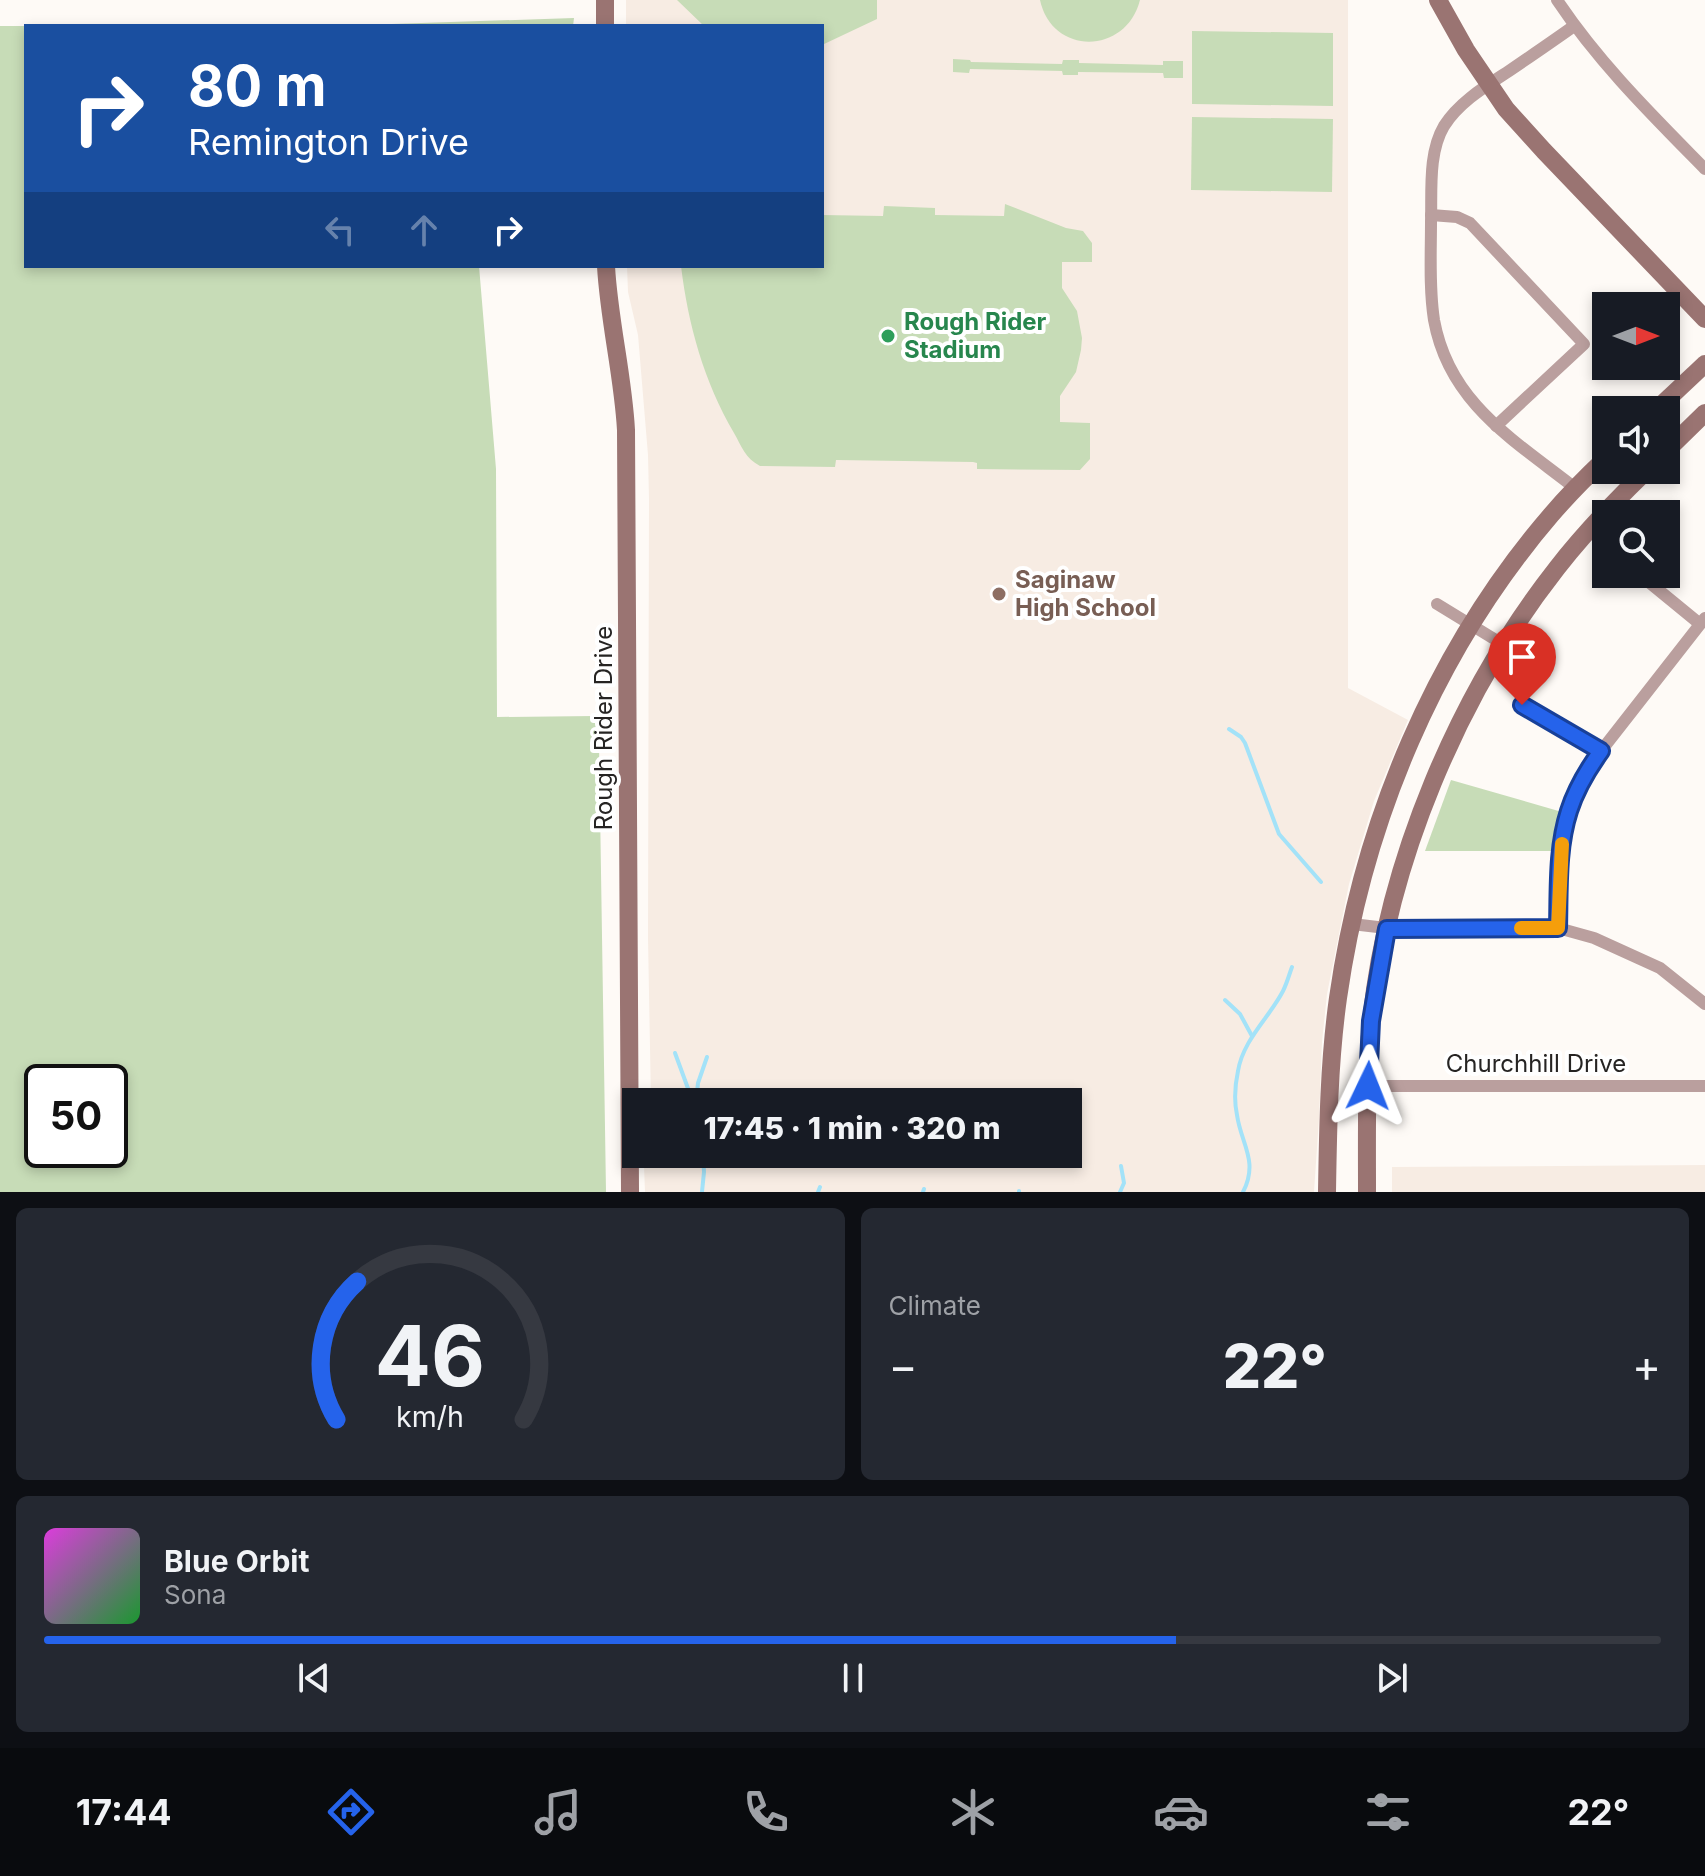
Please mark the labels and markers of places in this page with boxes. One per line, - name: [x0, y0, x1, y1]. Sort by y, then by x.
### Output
- place label: Rough Rider Stadium: [904, 307, 1047, 364]
- marker: Rough Rider Stadium: [879, 327, 897, 345]
- place label: Saginaw High School: [1015, 565, 1156, 622]
- marker: Saginaw High School: [990, 585, 1008, 603]
- pin: [1488, 623, 1556, 705]

